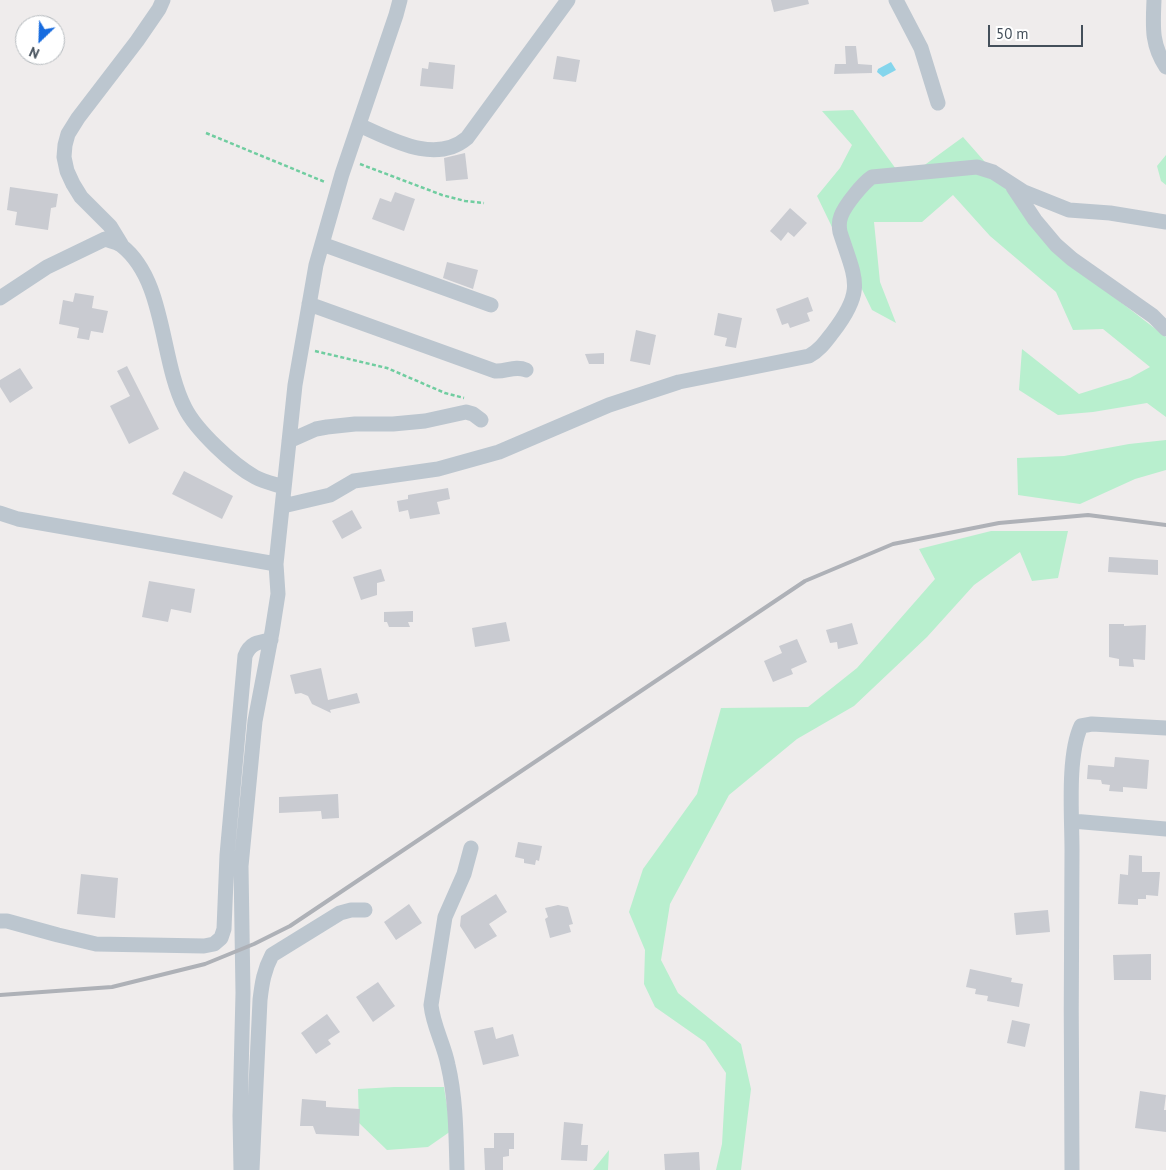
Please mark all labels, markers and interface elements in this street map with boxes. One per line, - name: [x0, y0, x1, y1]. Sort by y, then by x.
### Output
- north arrow: [15, 15, 65, 65]
- scale bar: [991, 15, 1086, 47]
- text: 50 m: [996, 24, 1029, 43]
- text: N: [26, 43, 42, 63]

